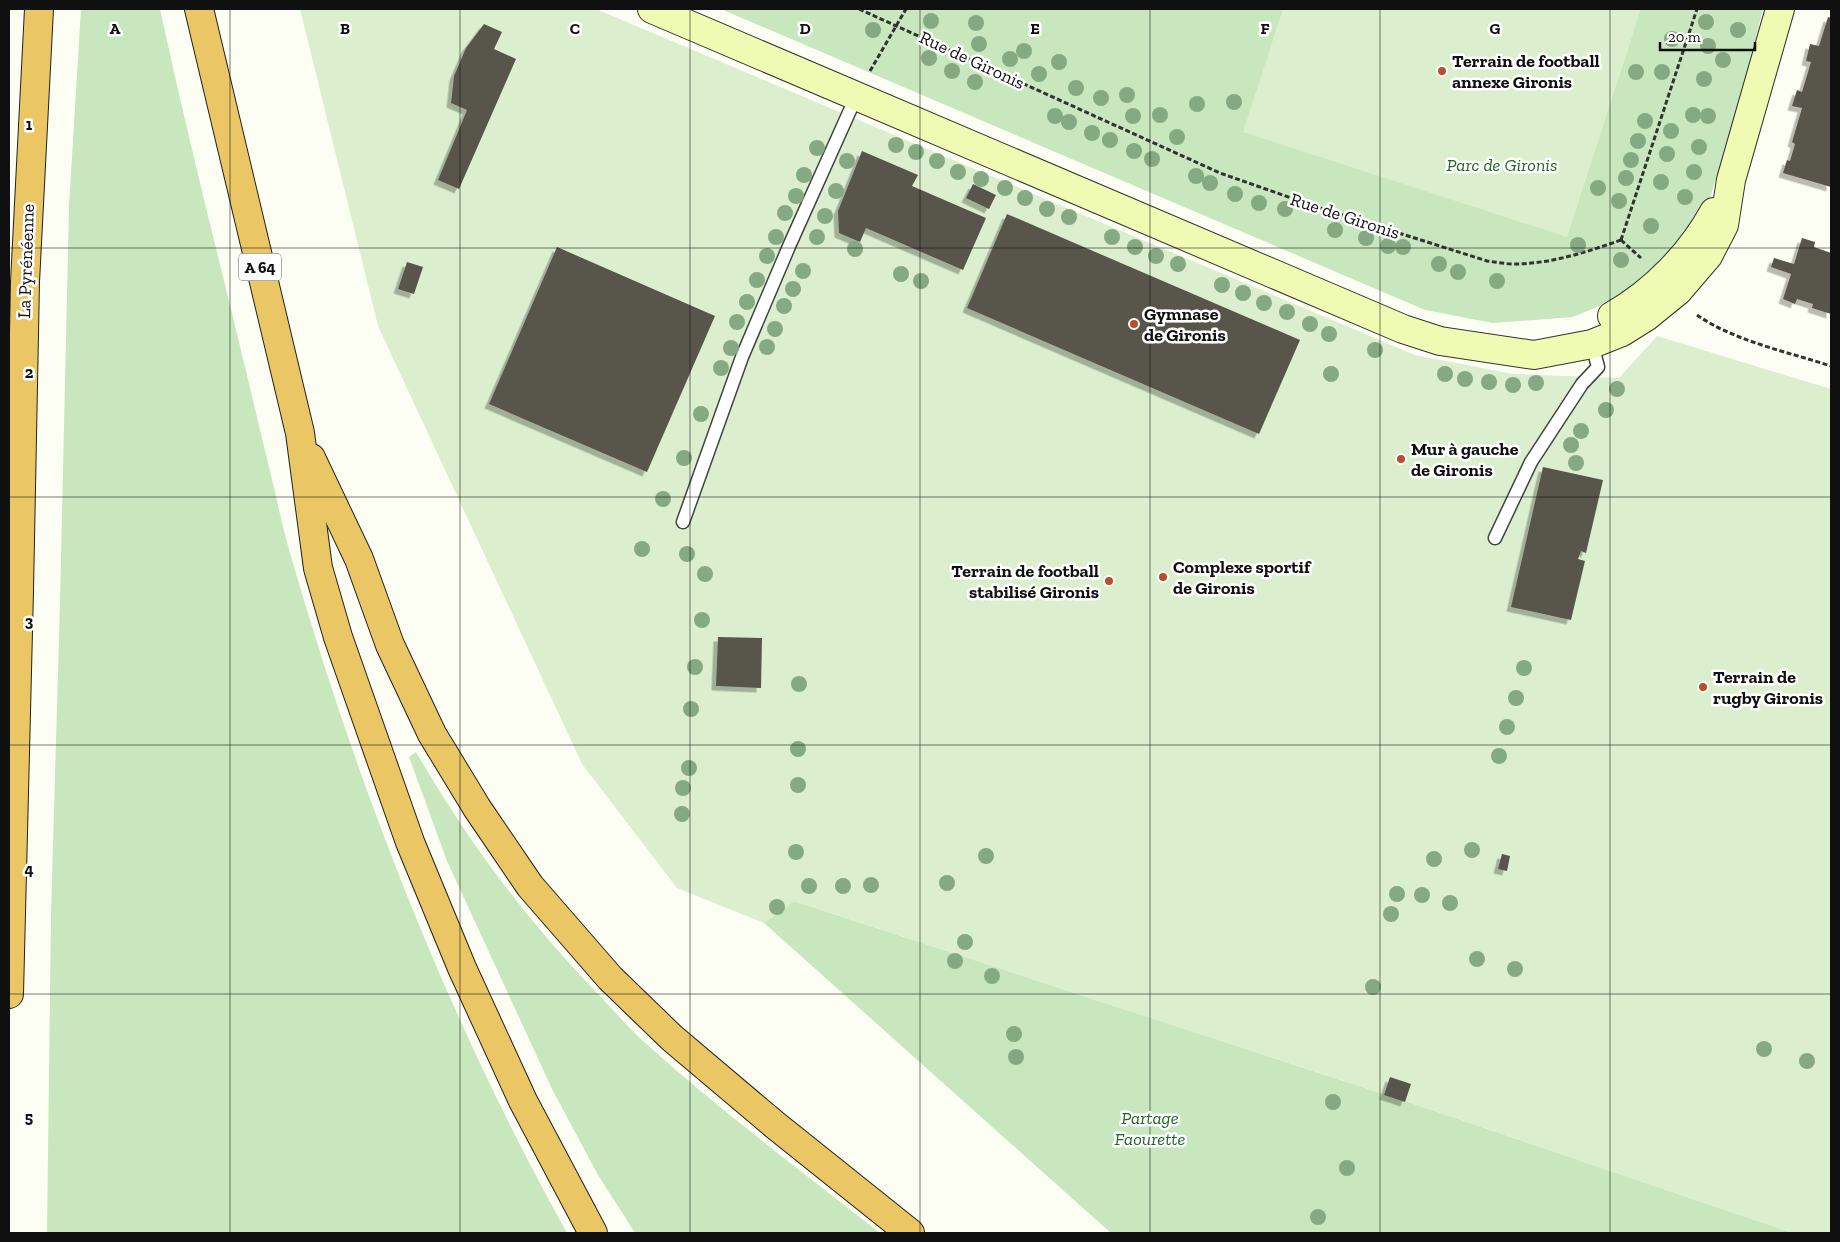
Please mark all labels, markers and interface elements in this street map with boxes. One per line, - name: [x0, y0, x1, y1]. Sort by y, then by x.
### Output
- text: A: [110, 19, 121, 38]
- text: B: [340, 19, 350, 38]
- text: C: [570, 19, 580, 38]
- text: D: [799, 19, 811, 38]
- text: E: [1030, 19, 1040, 38]
- text: F: [1260, 19, 1270, 38]
- text: G: [1490, 19, 1501, 38]
- scale bar: [1660, 20, 1755, 52]
- street label: Rue de Gironis: [916, 26, 1028, 94]
- text: 20 m: [1668, 28, 1701, 46]
- place label: Terrain de football annexe Gironis: [1452, 50, 1600, 93]
- marker: Terrain de football annexe Gironis: [1436, 65, 1448, 77]
- text: 1: [26, 115, 33, 134]
- park label: Parc de Gironis: [1447, 154, 1557, 176]
- street label: Rue de Gironis: [1288, 188, 1403, 244]
- street label: La Pyrénéenne: [13, 203, 39, 319]
- road number: A 64: [239, 253, 281, 280]
- place label: Gymnase de Gironis: [1144, 303, 1226, 346]
- marker: Gymnase de Gironis: [1128, 318, 1140, 330]
- text: 2: [25, 363, 34, 382]
- place label: Mur à gauche de Gironis: [1411, 438, 1519, 481]
- marker: Mur à gauche de Gironis: [1395, 453, 1407, 465]
- place label: Complexe sportif de Gironis: [1173, 556, 1312, 599]
- place label: Terrain de football stabilisé Gironis: [951, 560, 1099, 603]
- marker: Complexe sportif de Gironis: [1157, 571, 1169, 583]
- marker: Terrain de football stabilisé Gironis: [1103, 575, 1115, 587]
- text: 3: [25, 612, 34, 631]
- place label: Terrain de rugby Gironis: [1713, 666, 1823, 709]
- marker: Terrain de rugby Gironis: [1697, 681, 1709, 693]
- text: 4: [24, 860, 34, 879]
- park label: Partage Faourette: [1115, 1107, 1186, 1150]
- text: 5: [25, 1108, 33, 1127]

